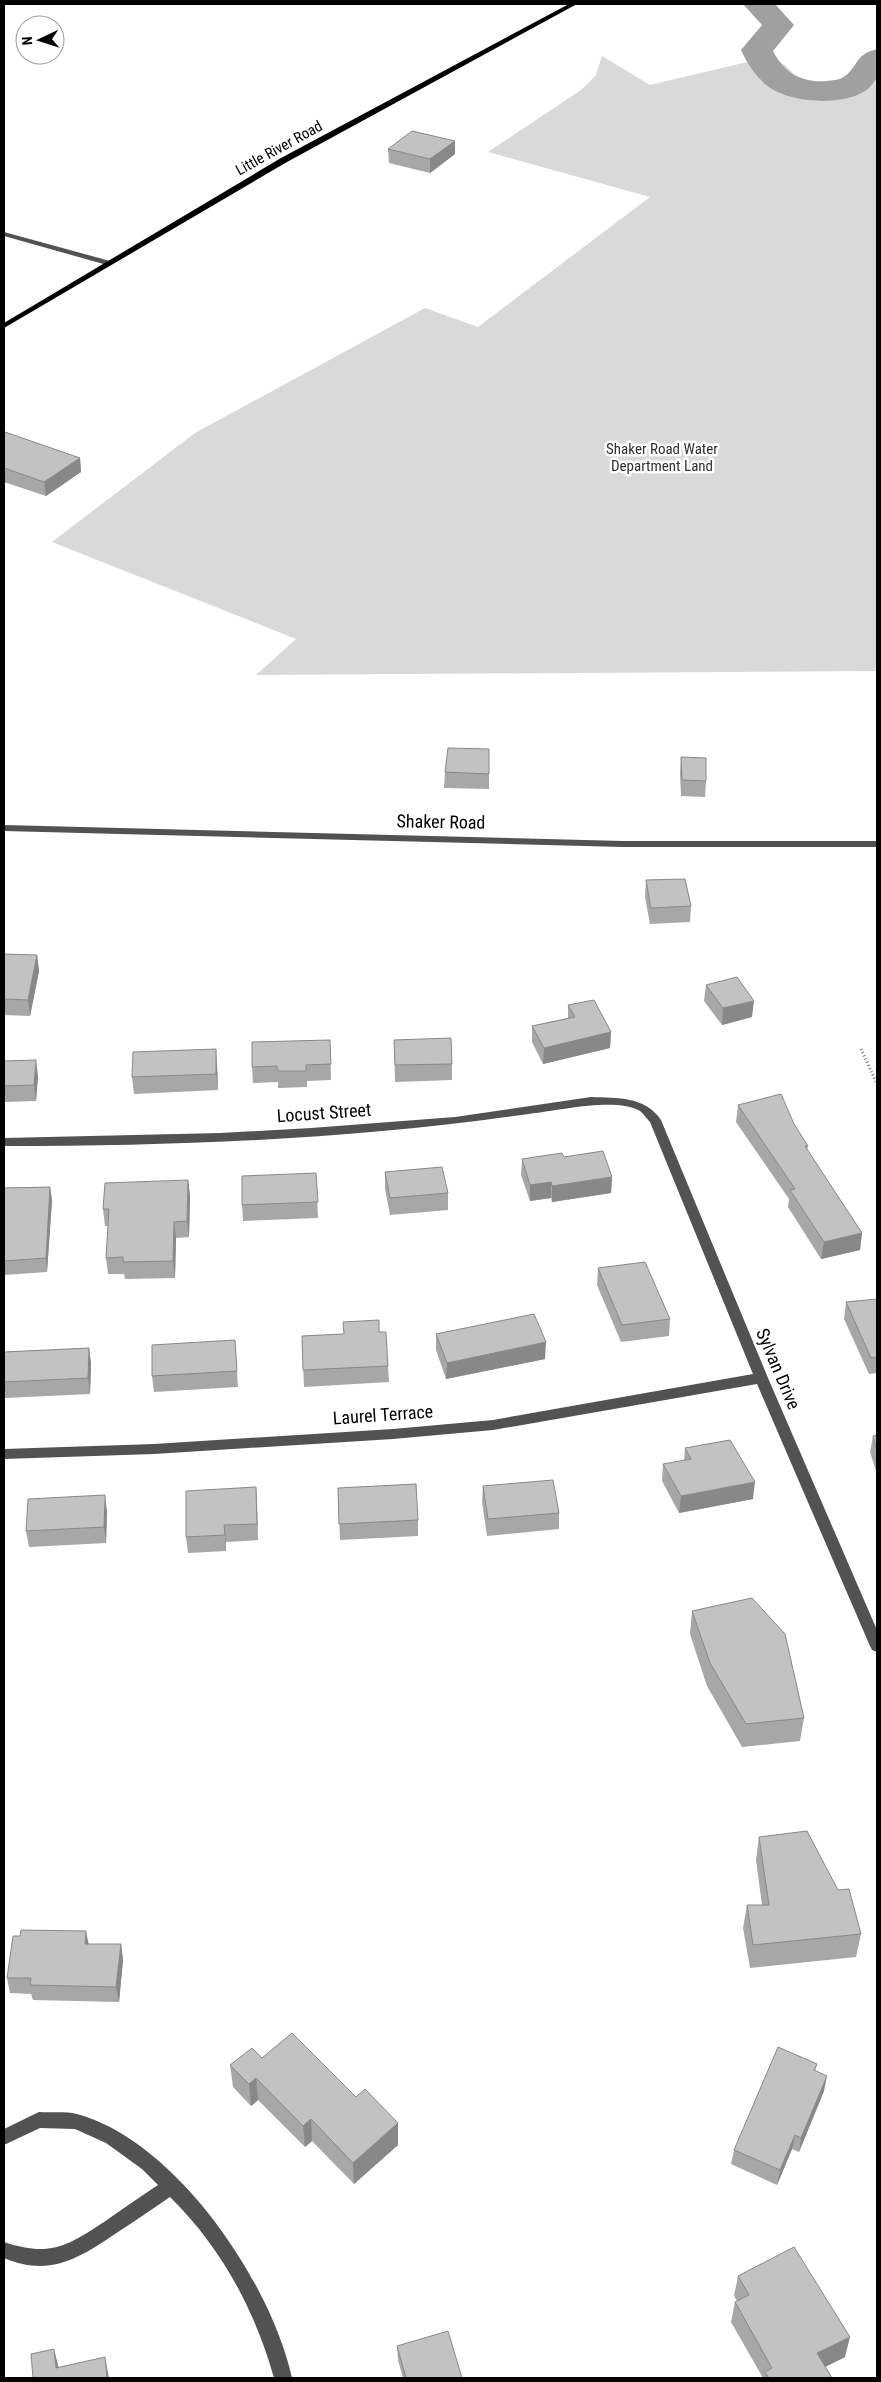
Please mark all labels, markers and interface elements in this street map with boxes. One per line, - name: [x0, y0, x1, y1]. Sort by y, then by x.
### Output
- north arrow: [15, 15, 65, 65]
- text: N: [19, 36, 35, 46]
- street label: Little River Road: [233, 117, 325, 179]
- park label: Shaker Road Water Department Land: [606, 440, 718, 475]
- street label: Shaker Road: [396, 810, 486, 833]
- street label: Locust Street: [276, 1099, 372, 1126]
- street label: Sylvan Drive: [752, 1325, 805, 1412]
- street label: Laurel Terrace: [332, 1401, 434, 1428]

